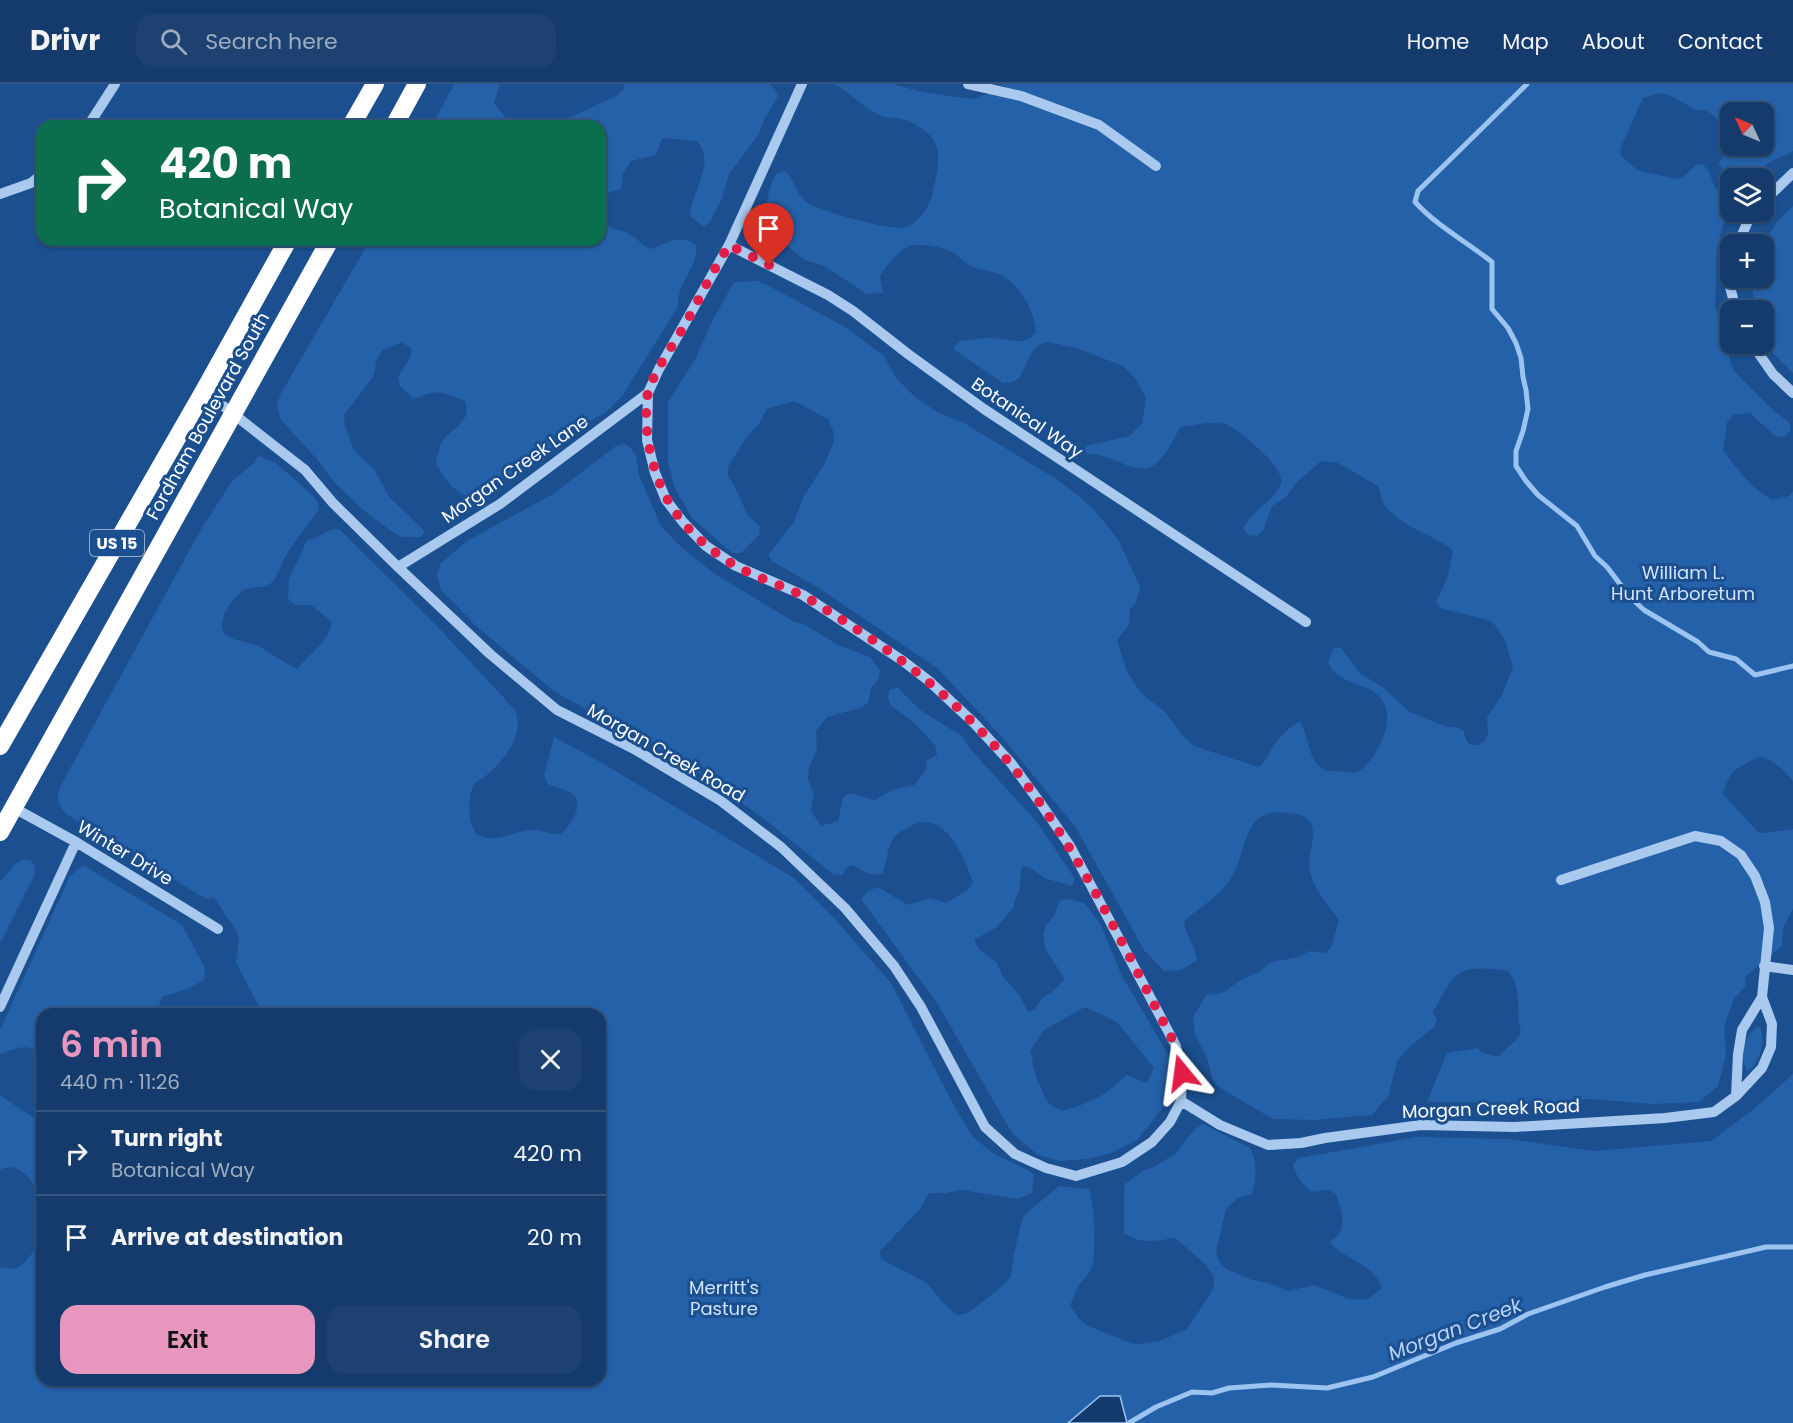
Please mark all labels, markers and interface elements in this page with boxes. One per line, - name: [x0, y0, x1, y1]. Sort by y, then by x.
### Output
- search box: [136, 14, 556, 68]
- text: Drivr: [30, 21, 100, 60]
- icon: search: [157, 25, 190, 58]
- text: Search here: [205, 26, 338, 57]
- text: Home: [1407, 27, 1469, 56]
- text: Map: [1502, 27, 1549, 56]
- text: About: [1582, 27, 1645, 56]
- text: Contact: [1678, 27, 1763, 56]
- north arrow: [1720, 102, 1774, 156]
- map controls: [1720, 102, 1774, 354]
- text: 420 m: [159, 134, 292, 193]
- icon: right: [60, 144, 138, 222]
- button: layers: [1720, 168, 1774, 222]
- text: Botanical Way: [159, 190, 353, 227]
- pin: [743, 203, 794, 265]
- icon: arrive: [752, 212, 785, 245]
- button: +: [1720, 234, 1774, 288]
- button: −: [1720, 300, 1774, 354]
- street label: Fordham Boulevard South: [140, 307, 275, 524]
- street label: Botanical Way: [967, 371, 1088, 464]
- street label: Morgan Creek Lane: [436, 408, 593, 529]
- road number: US 15: [90, 530, 144, 556]
- park label: William L. Hunt Arboretum: [1611, 560, 1755, 606]
- street label: Morgan Creek Road: [583, 697, 750, 808]
- street label: Winter Drive: [73, 814, 178, 891]
- text: 6 min: [60, 1019, 163, 1070]
- button: close: [519, 1028, 582, 1091]
- position arrow: [1150, 1041, 1214, 1105]
- text: 440 m · 11:26: [60, 1068, 180, 1096]
- street label: Morgan Creek Road: [1401, 1093, 1580, 1124]
- text: Turn right: [111, 1123, 222, 1154]
- icon: right: [60, 1137, 93, 1170]
- text: 420 m: [513, 1138, 582, 1169]
- text: Botanical Way: [111, 1156, 255, 1184]
- icon: arrive: [60, 1221, 93, 1254]
- text: Arrive at destination: [111, 1222, 343, 1253]
- text: 20 m: [527, 1222, 582, 1253]
- park label: Merritt's Pasture: [689, 1275, 759, 1321]
- water label: Morgan Creek: [1384, 1290, 1528, 1367]
- button: Exit: [60, 1305, 315, 1374]
- button: Share: [327, 1305, 582, 1374]

